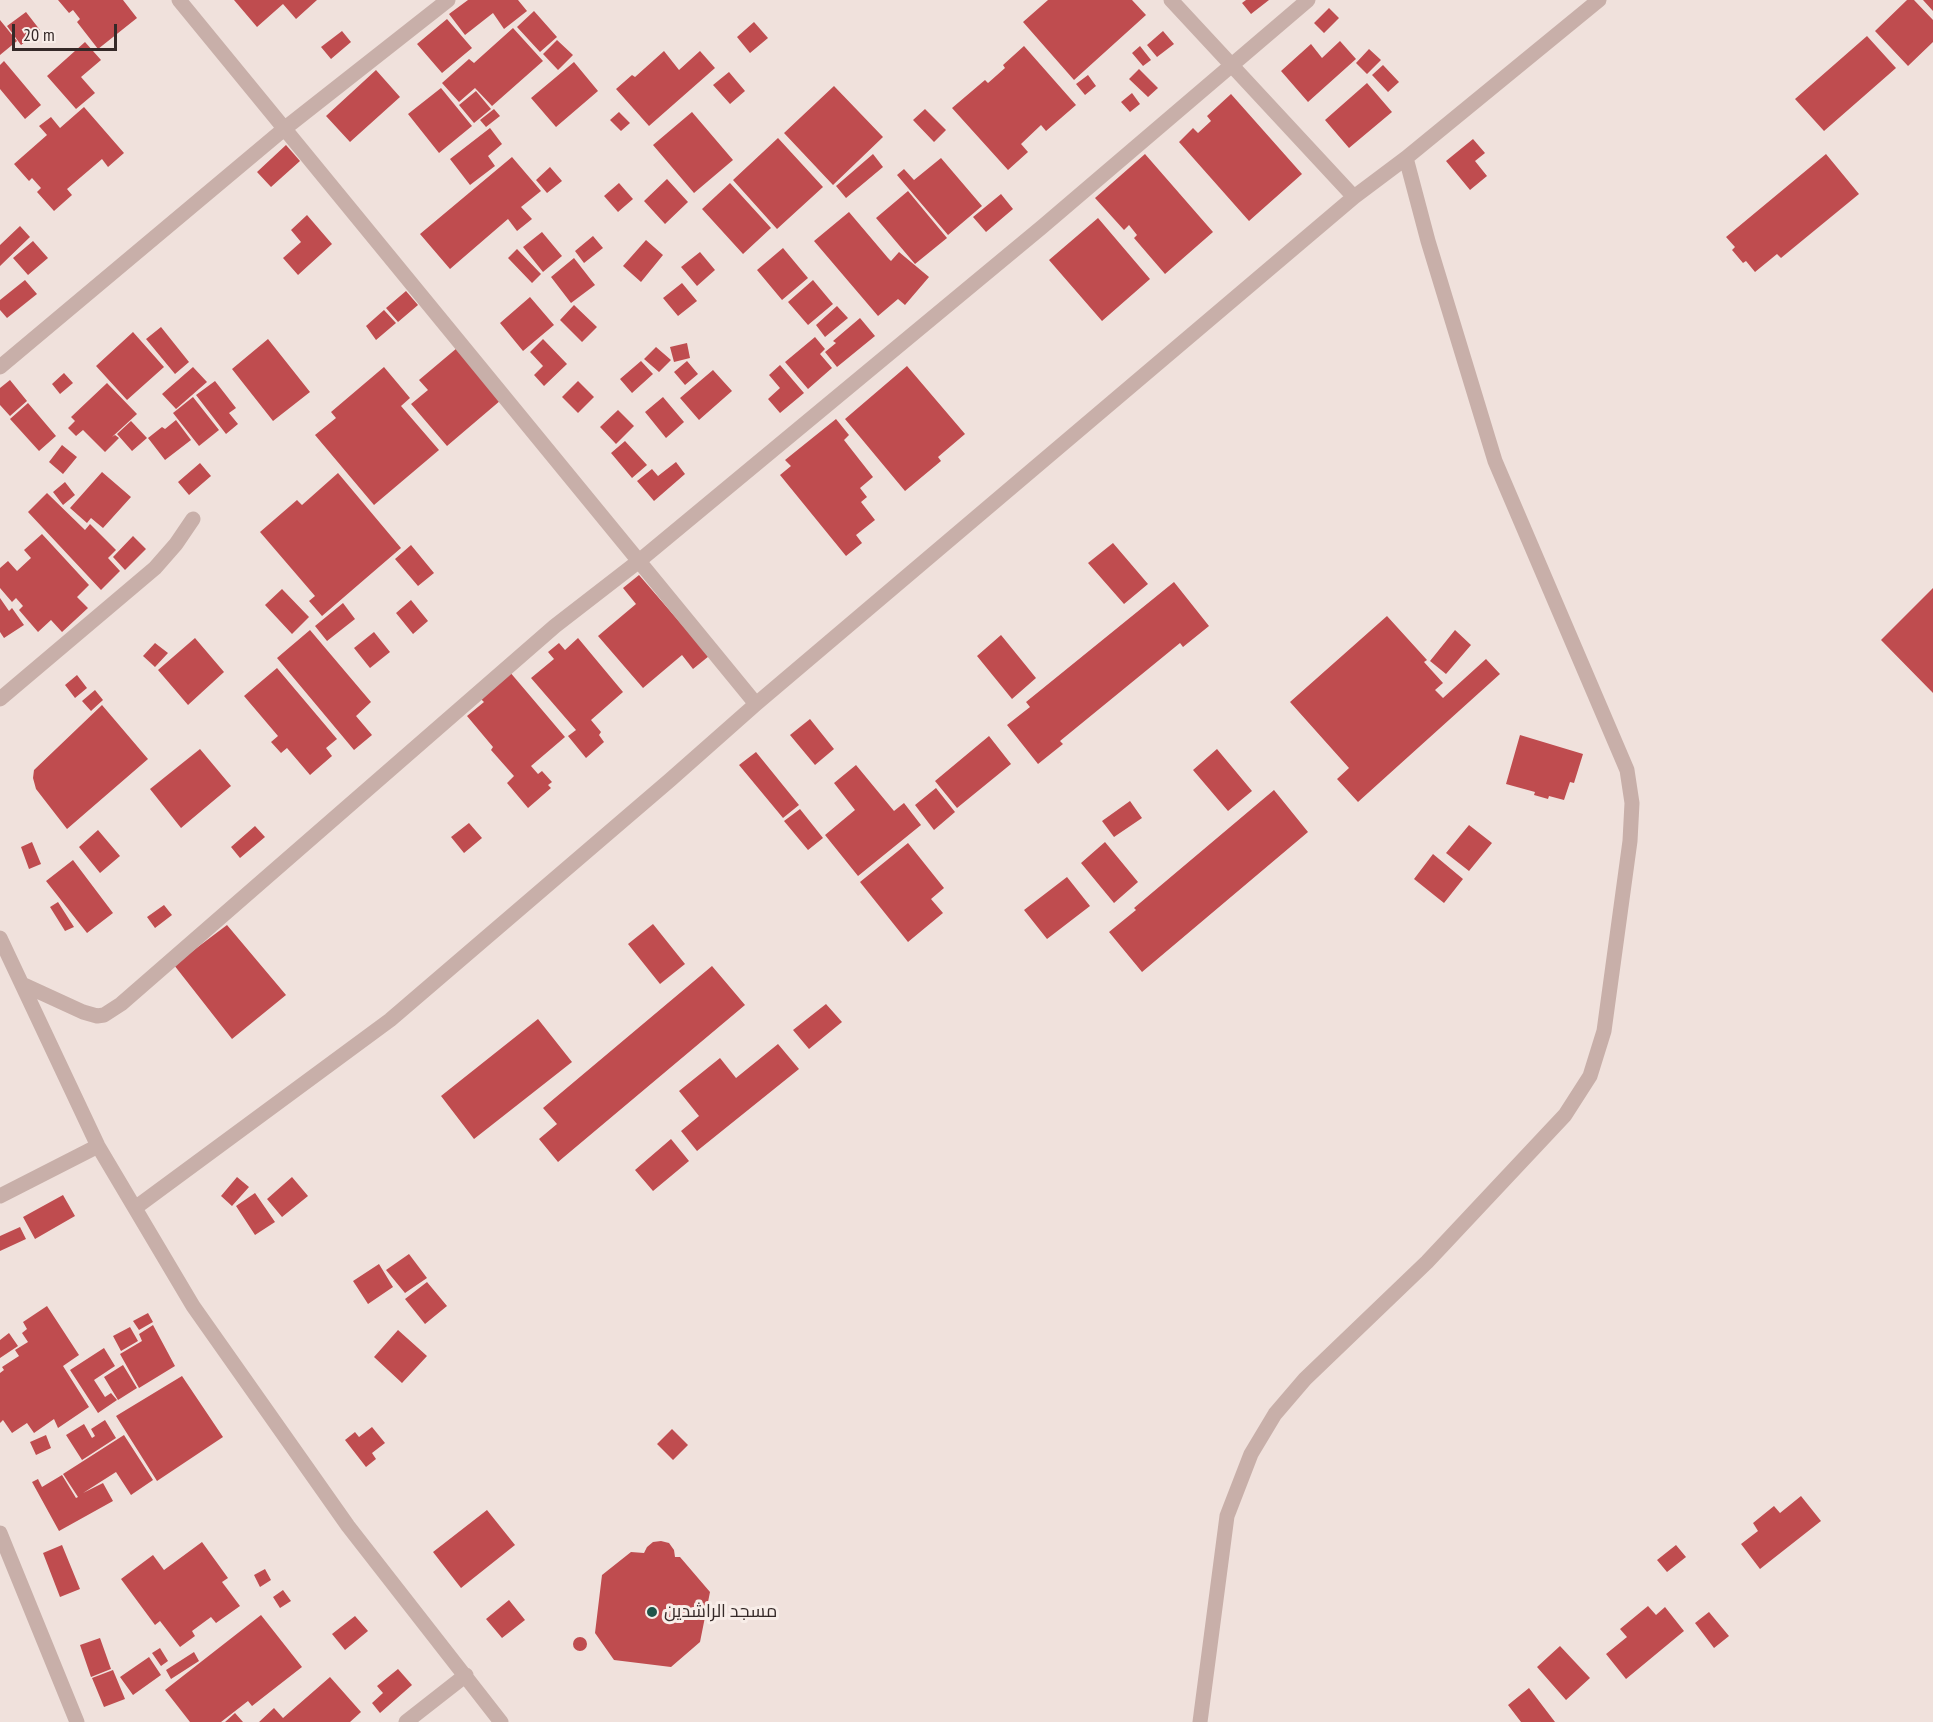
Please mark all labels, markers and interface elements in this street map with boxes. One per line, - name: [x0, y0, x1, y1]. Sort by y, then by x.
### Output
- scale bar: [15, 12, 120, 50]
- text: 20 m: [23, 23, 55, 46]
- place label: مسجد الراشدين: [664, 1601, 777, 1623]
- marker: مسجد الراشدين: [645, 1605, 659, 1619]

